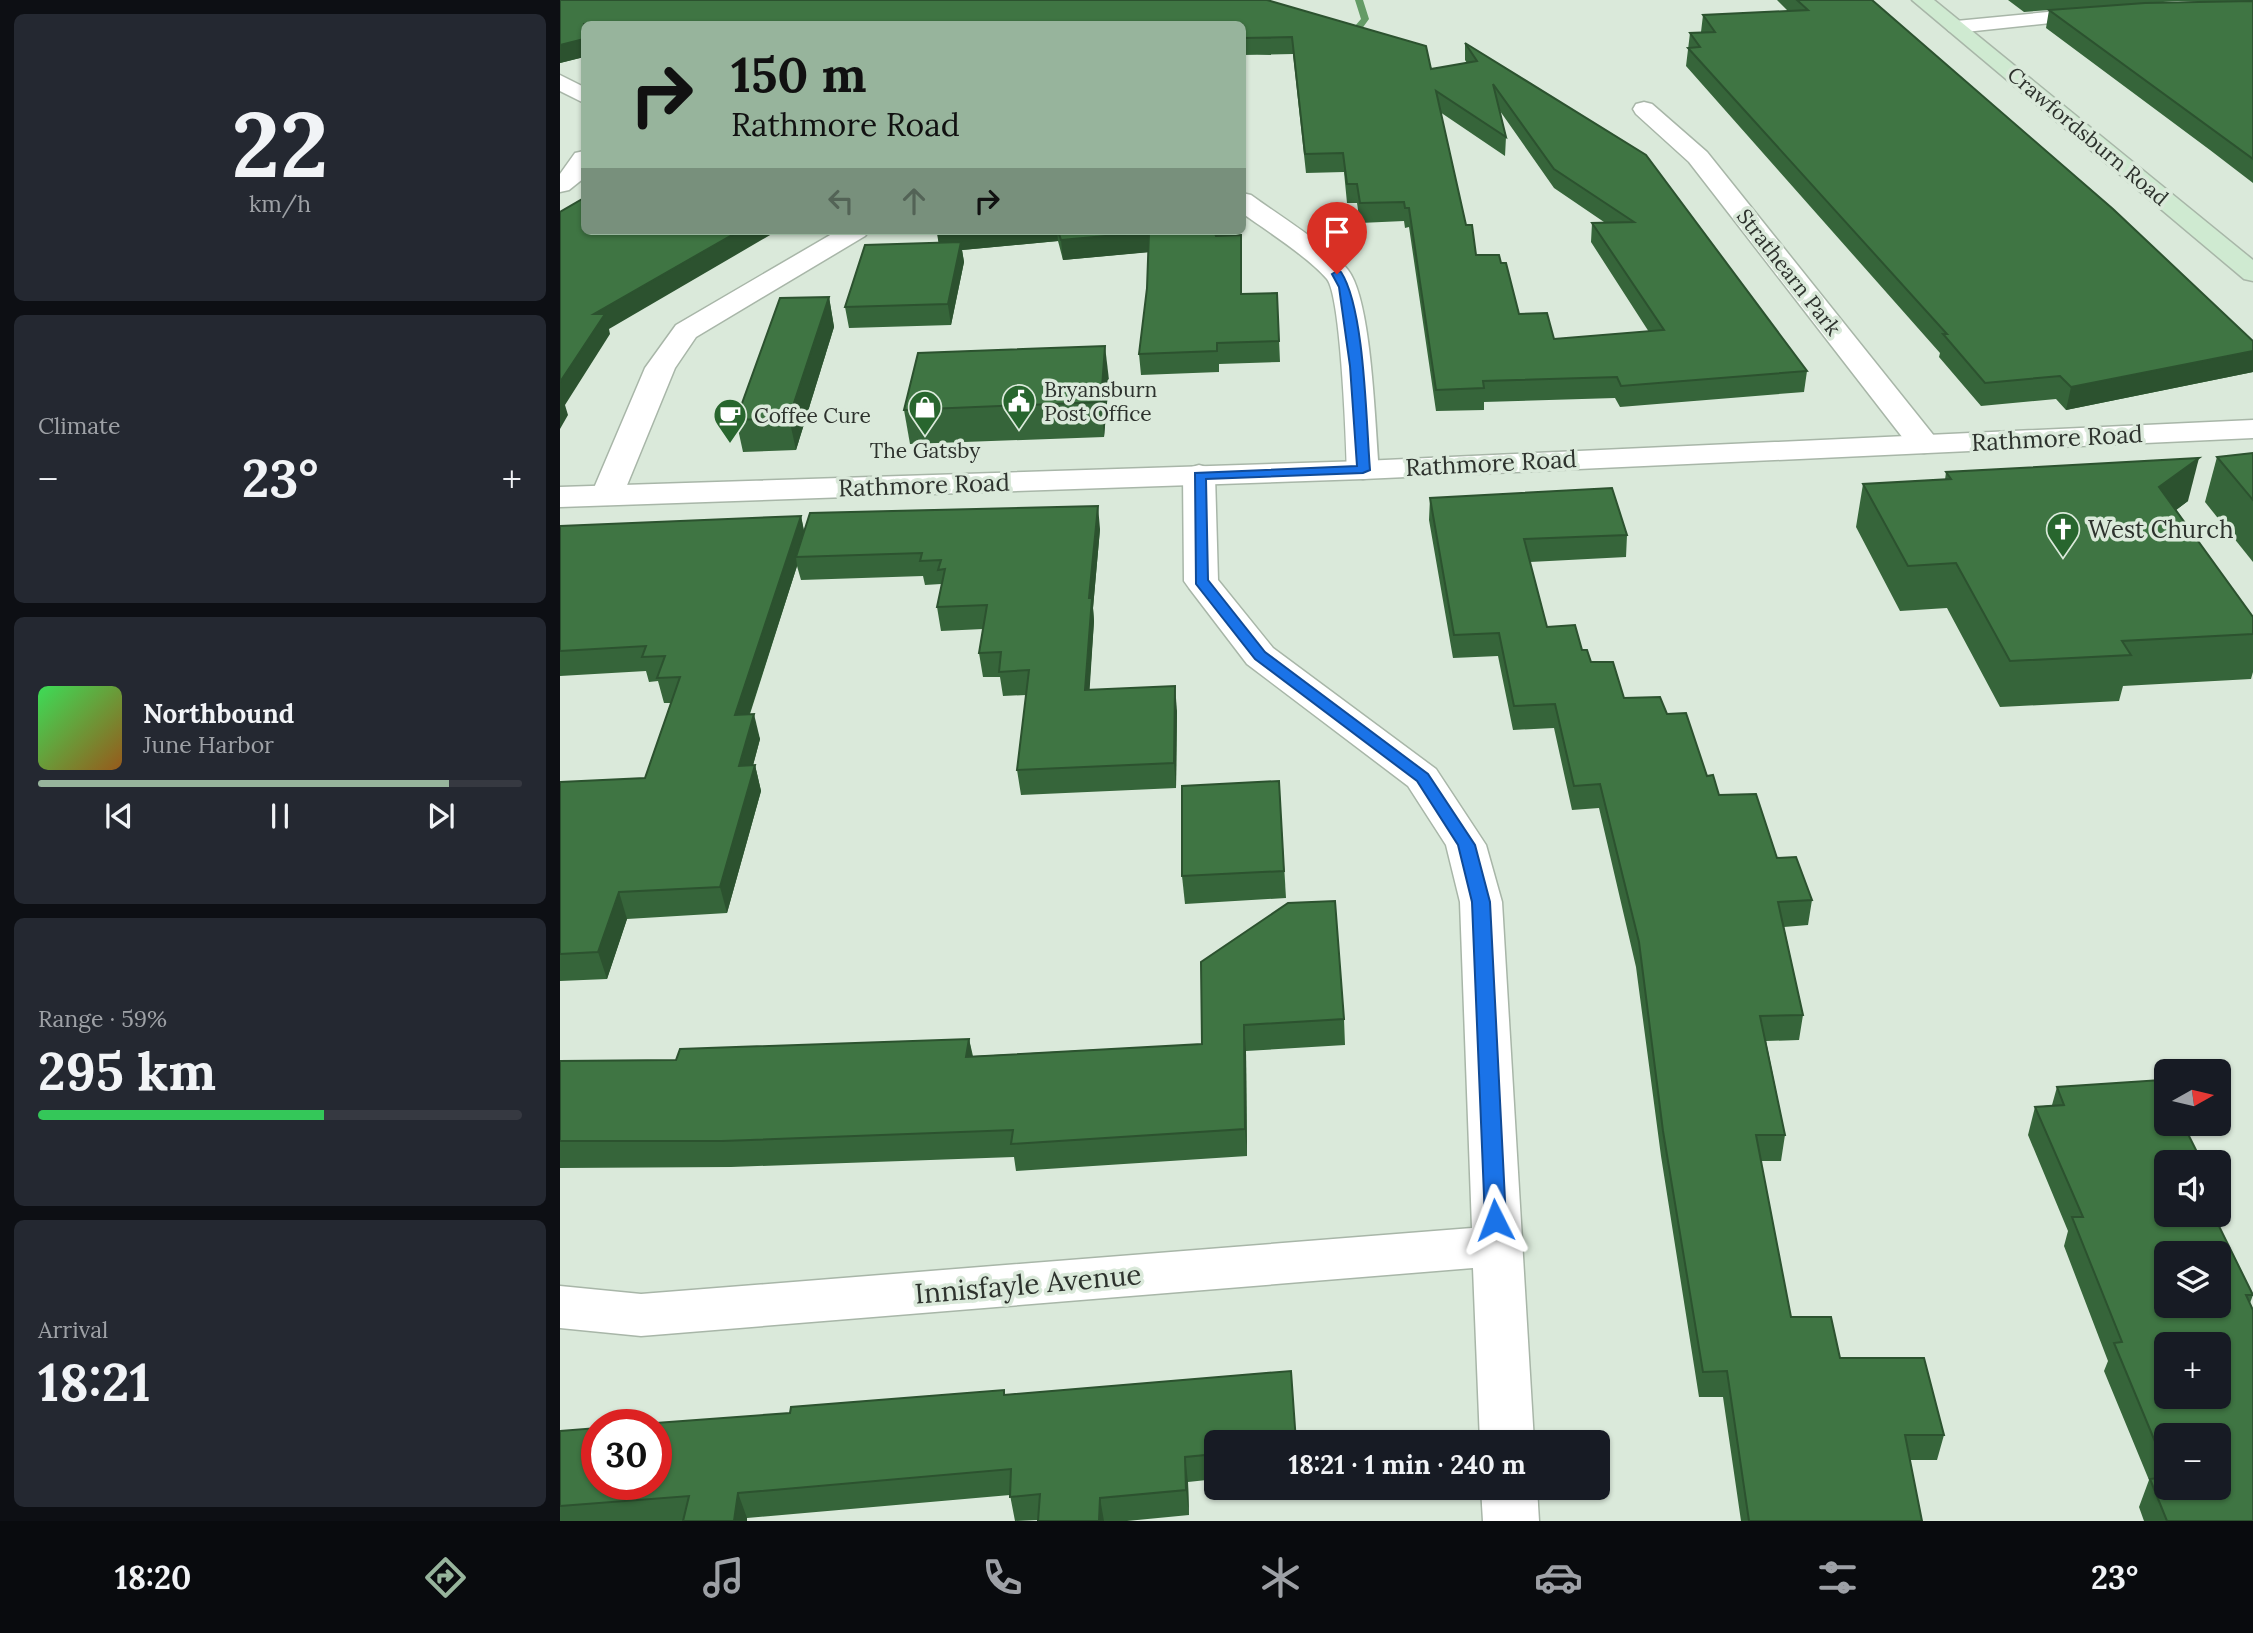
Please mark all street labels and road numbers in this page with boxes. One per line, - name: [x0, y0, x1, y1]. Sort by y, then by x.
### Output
- street label: Crawfordsburn Road: [2002, 61, 2174, 211]
- street label: Strathearn Park: [1731, 203, 1847, 341]
- street label: Rathmore Road: [1970, 418, 2144, 458]
- street label: Rathmore Road: [1404, 443, 1578, 483]
- street label: Rathmore Road: [838, 467, 1010, 503]
- street label: Innisfayle Avenue: [913, 1256, 1143, 1312]

